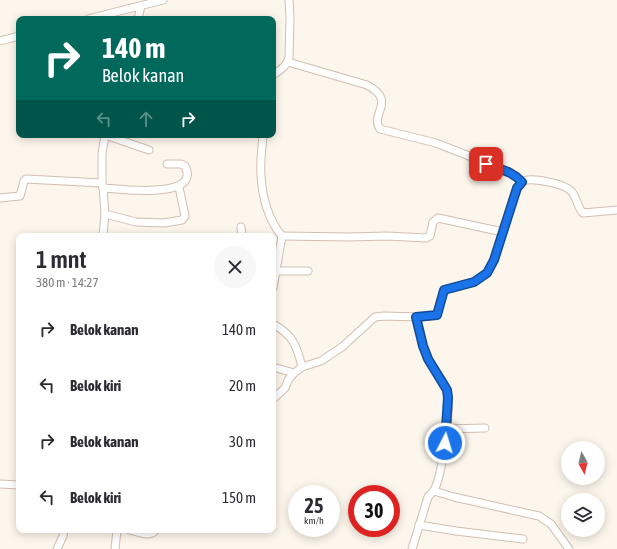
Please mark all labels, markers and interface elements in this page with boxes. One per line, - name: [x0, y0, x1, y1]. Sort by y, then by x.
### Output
- icon: right: [36, 32, 88, 84]
- text: 140 m: [102, 32, 165, 64]
- text: Belok kanan: [102, 65, 184, 86]
- icon: left: [93, 108, 115, 130]
- icon: ahead: [135, 108, 157, 130]
- icon: right: [177, 108, 199, 130]
- pin: [469, 147, 503, 181]
- icon: arrive: [475, 153, 497, 175]
- text: 1 mnt: [36, 246, 86, 273]
- button: close: [214, 246, 256, 288]
- text: 380 m · 14:27: [36, 275, 99, 290]
- icon: right: [36, 318, 58, 340]
- text: Belok kanan: [70, 321, 139, 338]
- text: 140 m: [222, 321, 256, 338]
- icon: left: [36, 374, 58, 396]
- text: Belok kiri: [70, 377, 121, 394]
- text: 20 m: [229, 377, 256, 394]
- position arrow: [424, 422, 466, 464]
- icon: right: [36, 430, 58, 452]
- text: Belok kanan: [70, 433, 139, 450]
- text: 30 m: [229, 433, 256, 450]
- north arrow: [561, 441, 605, 485]
- map controls: [561, 441, 605, 537]
- speed limit sign: 30: [348, 485, 400, 537]
- icon: left: [36, 486, 58, 508]
- text: Belok kiri: [70, 489, 121, 506]
- text: 150 m: [222, 489, 256, 506]
- button: layers: [561, 493, 605, 537]
- text: 25: [305, 494, 323, 517]
- text: km/h: [304, 515, 324, 526]

